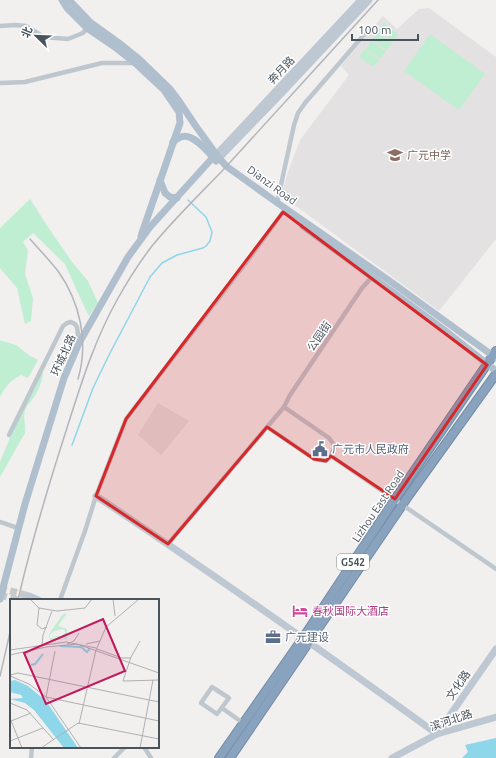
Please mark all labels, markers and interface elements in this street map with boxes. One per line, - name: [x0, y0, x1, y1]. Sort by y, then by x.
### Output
- north arrow: [16, 16, 56, 56]
- scale bar: [352, 16, 418, 42]
- text: 100 m: [358, 23, 391, 36]
- text: 北: [19, 25, 34, 39]
- street label: 奔月路: [265, 54, 297, 86]
- school or university icon: 广元中学: [386, 146, 404, 164]
- place label: 广元中学: [407, 149, 451, 161]
- street label: Dianzi Road: [245, 163, 299, 207]
- street label: 公园街: [305, 319, 333, 353]
- street label: 环城北路: [49, 332, 77, 378]
- public building icon: 广元市人民政府: [311, 440, 329, 458]
- place label: 广元市人民政府: [332, 443, 409, 455]
- street label: Lizhou East Road: [350, 468, 406, 544]
- road number: G542: [337, 554, 369, 570]
- inset map: [10, 599, 159, 748]
- hotel icon: 春秋国际大酒店: [291, 602, 309, 620]
- place label: 春秋国际大酒店: [312, 605, 389, 617]
- office icon: 广元建设: [264, 628, 282, 646]
- place label: 广元建设: [285, 631, 329, 643]
- street label: 文化路: [444, 668, 472, 702]
- street label: 滨河北路: [428, 707, 474, 733]

